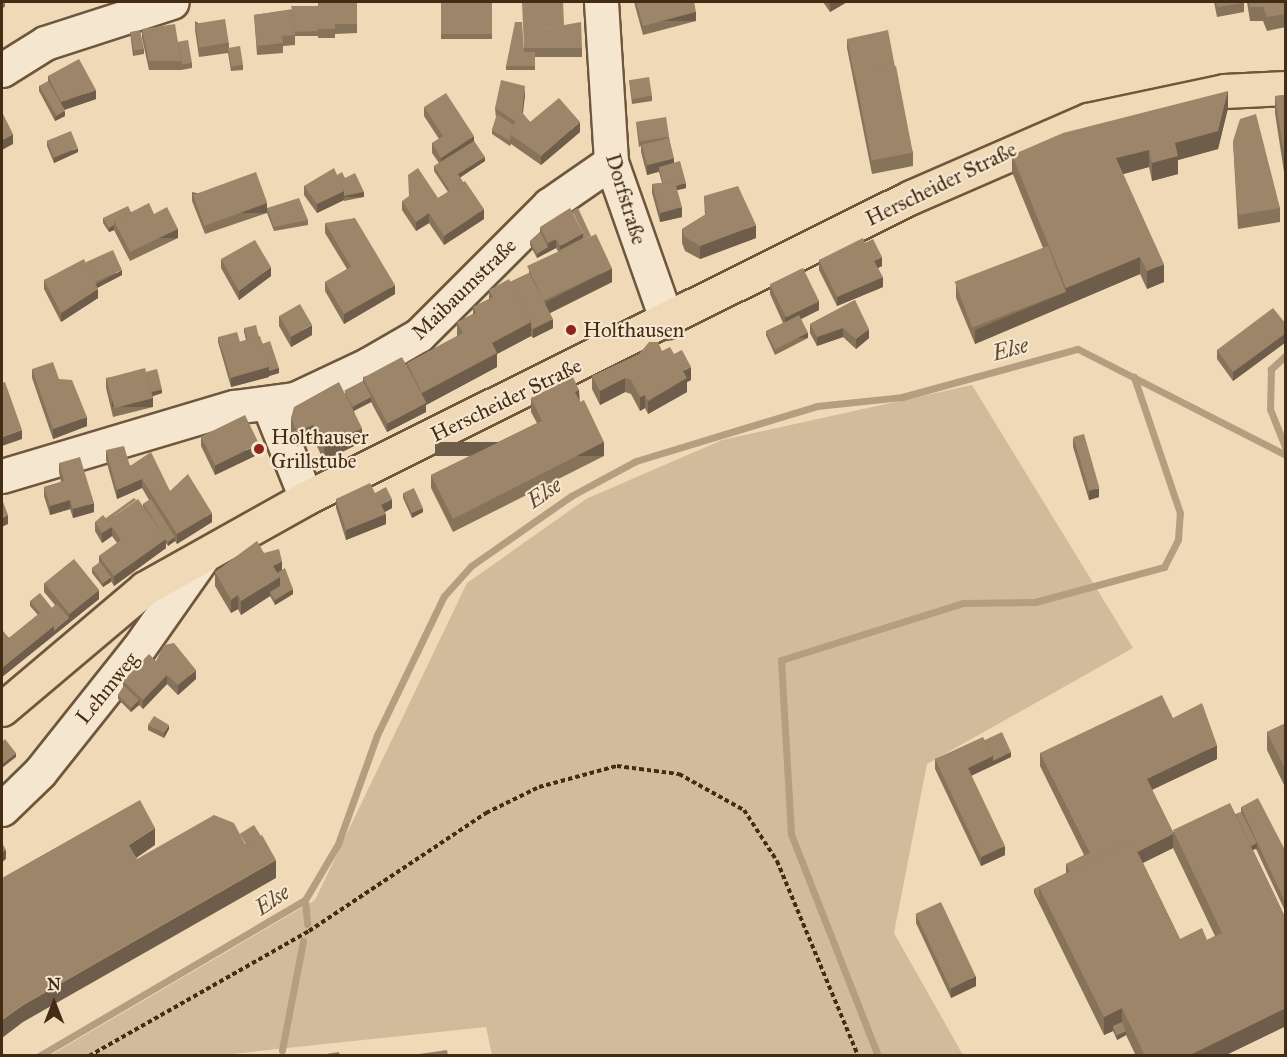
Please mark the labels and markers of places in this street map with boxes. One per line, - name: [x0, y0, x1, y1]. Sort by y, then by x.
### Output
- place label: Holthausen: [583, 317, 684, 343]
- marker: Holthausen: [564, 323, 578, 337]
- place label: Holthauser Grillstube: [271, 424, 369, 474]
- marker: Holthauser Grillstube: [252, 442, 266, 456]

